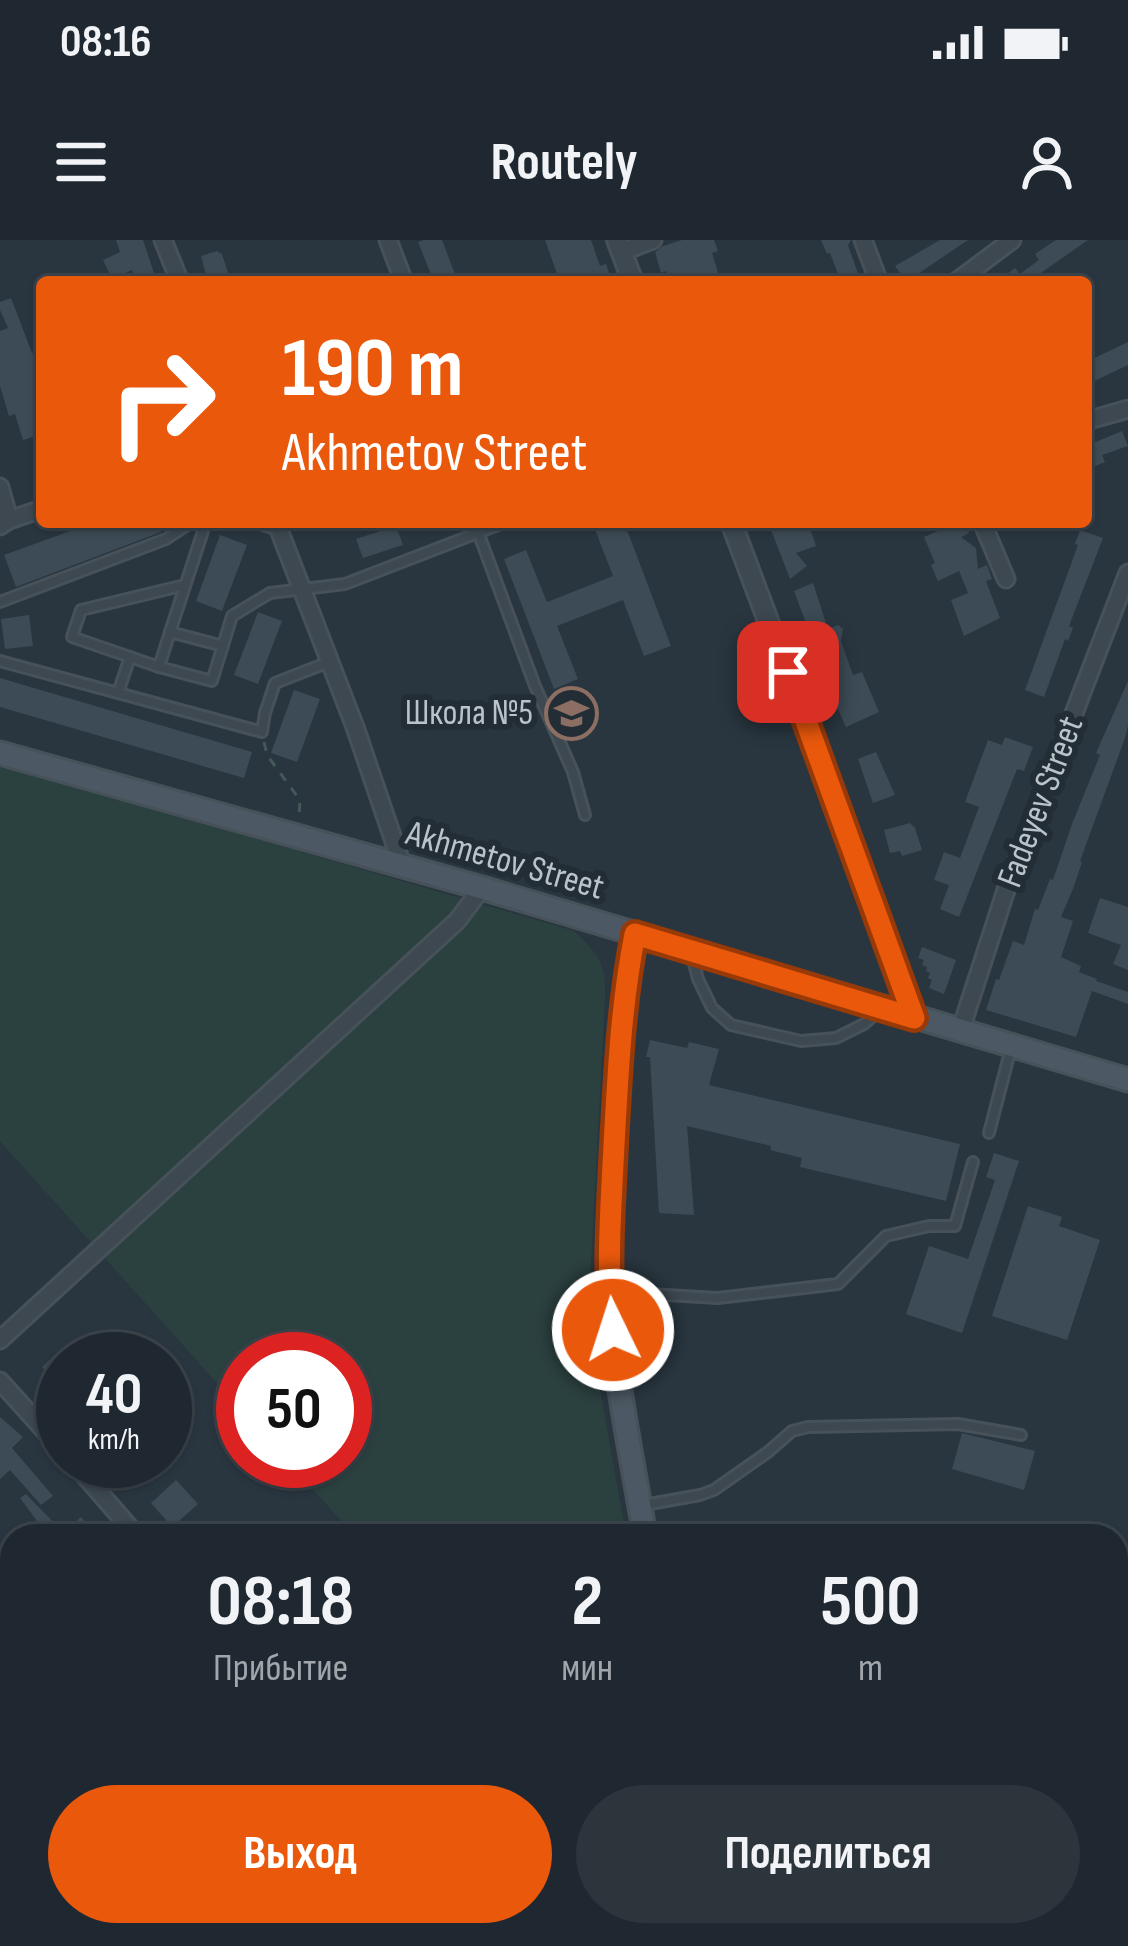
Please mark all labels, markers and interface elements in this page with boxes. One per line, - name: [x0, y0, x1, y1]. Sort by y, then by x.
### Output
- text: 08:16: [60, 15, 152, 70]
- icon: menu: [48, 129, 114, 195]
- icon: person: [1014, 129, 1080, 195]
- text: Routely: [490, 130, 638, 195]
- text: 190 m: [282, 319, 464, 420]
- icon: right: [84, 324, 240, 480]
- text: Akhmetov Street: [282, 421, 587, 486]
- pin: [737, 621, 839, 723]
- icon: arrive: [755, 639, 821, 705]
- school or university icon: Школа №5: [544, 685, 600, 741]
- place label: Школа №5: [405, 692, 533, 735]
- street label: Fadeyev Street: [989, 710, 1093, 894]
- street label: Akhmetov Street: [400, 812, 609, 910]
- position arrow: [550, 1267, 676, 1393]
- speed limit sign: 50: [216, 1332, 372, 1488]
- text: 40: [86, 1359, 142, 1431]
- text: km/h: [88, 1422, 140, 1458]
- text: 08:18: [207, 1559, 354, 1646]
- text: 2: [571, 1559, 603, 1646]
- text: 500: [820, 1559, 921, 1646]
- text: Прибытие: [213, 1645, 348, 1692]
- text: мин: [561, 1645, 613, 1692]
- text: m: [858, 1645, 883, 1692]
- button: Выход: [48, 1785, 552, 1923]
- button: Поделиться: [576, 1785, 1080, 1923]

